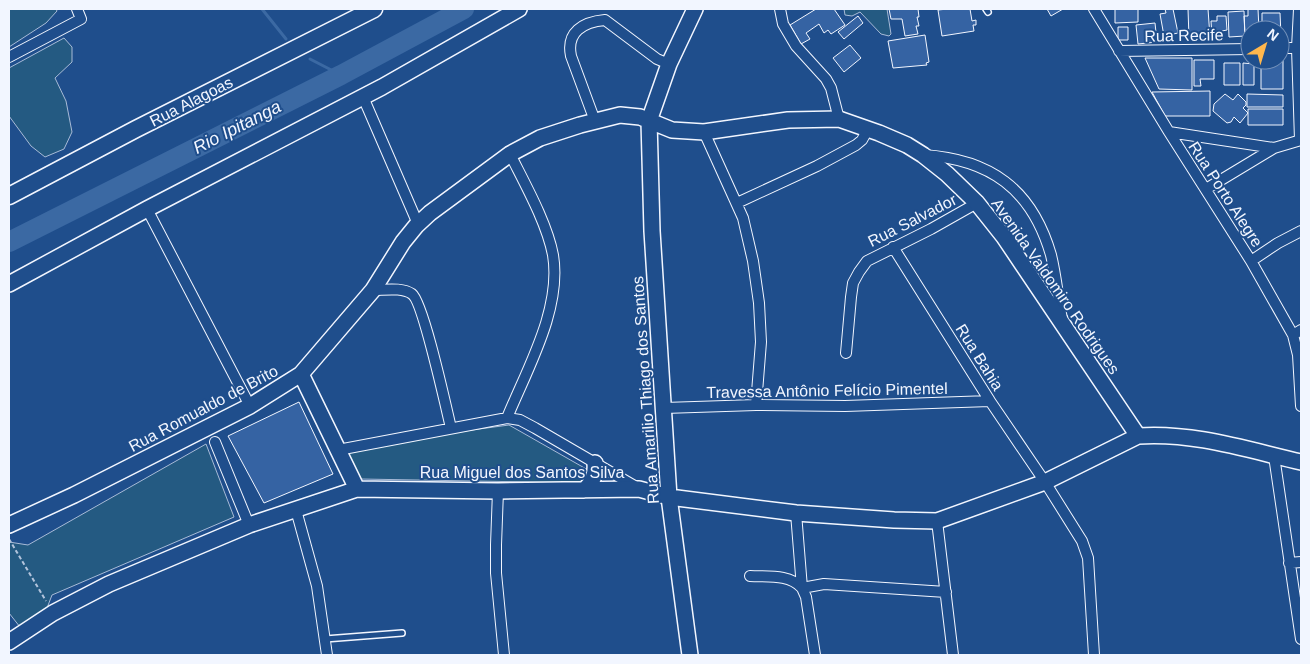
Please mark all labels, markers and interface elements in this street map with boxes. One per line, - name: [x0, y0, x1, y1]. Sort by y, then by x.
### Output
- north arrow: [1240, 20, 1290, 70]
- text: N: [1264, 25, 1282, 44]
- street label: Rua Recife: [1144, 26, 1224, 45]
- street label: Rua Alagoas: [147, 73, 236, 130]
- water label: Rio Ipitanga: [190, 96, 284, 158]
- street label: Rua Porto Alegre: [1185, 139, 1266, 250]
- street label: Rua Salvador: [865, 191, 960, 250]
- street label: Avenida Valdomiro Rodrigues: [988, 195, 1123, 377]
- street label: Rua Amarilio Thiago dos Santos: [629, 276, 662, 504]
- street label: Rua Bahia: [953, 321, 1007, 394]
- street label: Rua Romualdo de Brito: [126, 362, 281, 455]
- street label: Travessa Antônio Felício Pimentel: [706, 380, 948, 401]
- street label: Rua Miguel dos Santos Silva: [420, 464, 624, 481]

